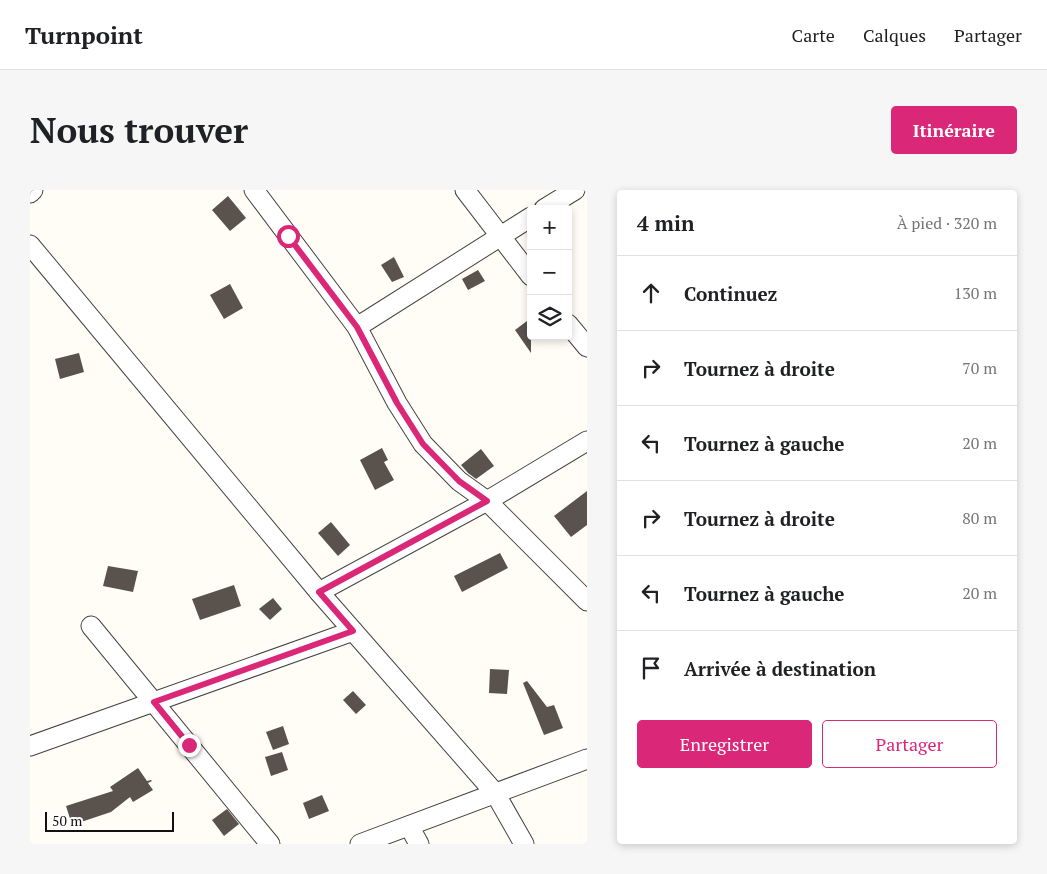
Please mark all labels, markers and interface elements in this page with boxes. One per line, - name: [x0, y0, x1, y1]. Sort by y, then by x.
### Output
- text: Turnpoint: [25, 19, 143, 51]
- text: Carte: [792, 23, 835, 47]
- text: Calques: [863, 23, 926, 47]
- text: Partager: [954, 23, 1022, 47]
- button: Itinéraire: [891, 106, 1017, 154]
- text: Nous trouver: [30, 107, 248, 153]
- map controls: [527, 205, 572, 340]
- button: +: [527, 205, 572, 250]
- text: 4 min: [637, 209, 694, 237]
- text: À pied · 320 m: [897, 212, 997, 234]
- route start: [277, 225, 300, 248]
- button: −: [527, 250, 572, 295]
- icon: ahead: [637, 279, 665, 307]
- text: Continuez: [684, 281, 777, 306]
- text: 130 m: [954, 282, 997, 304]
- button: layers: [527, 295, 572, 340]
- icon: right: [637, 354, 665, 382]
- text: Tournez à droite: [684, 356, 835, 381]
- text: 70 m: [962, 357, 997, 379]
- icon: left: [637, 429, 665, 457]
- text: Tournez à gauche: [684, 431, 845, 456]
- text: 20 m: [962, 432, 997, 454]
- icon: right: [637, 504, 665, 532]
- text: Tournez à droite: [684, 506, 835, 531]
- text: 80 m: [962, 507, 997, 529]
- icon: left: [637, 579, 665, 607]
- text: Tournez à gauche: [684, 581, 845, 606]
- text: 20 m: [962, 582, 997, 604]
- icon: arrive: [637, 654, 665, 682]
- text: Arrivée à destination: [684, 656, 876, 681]
- button: Enregistrer: [637, 720, 812, 768]
- button: Partager: [822, 720, 997, 768]
- route end: [178, 734, 201, 757]
- scale bar: [45, 809, 174, 832]
- text: 50 m: [52, 811, 82, 830]

